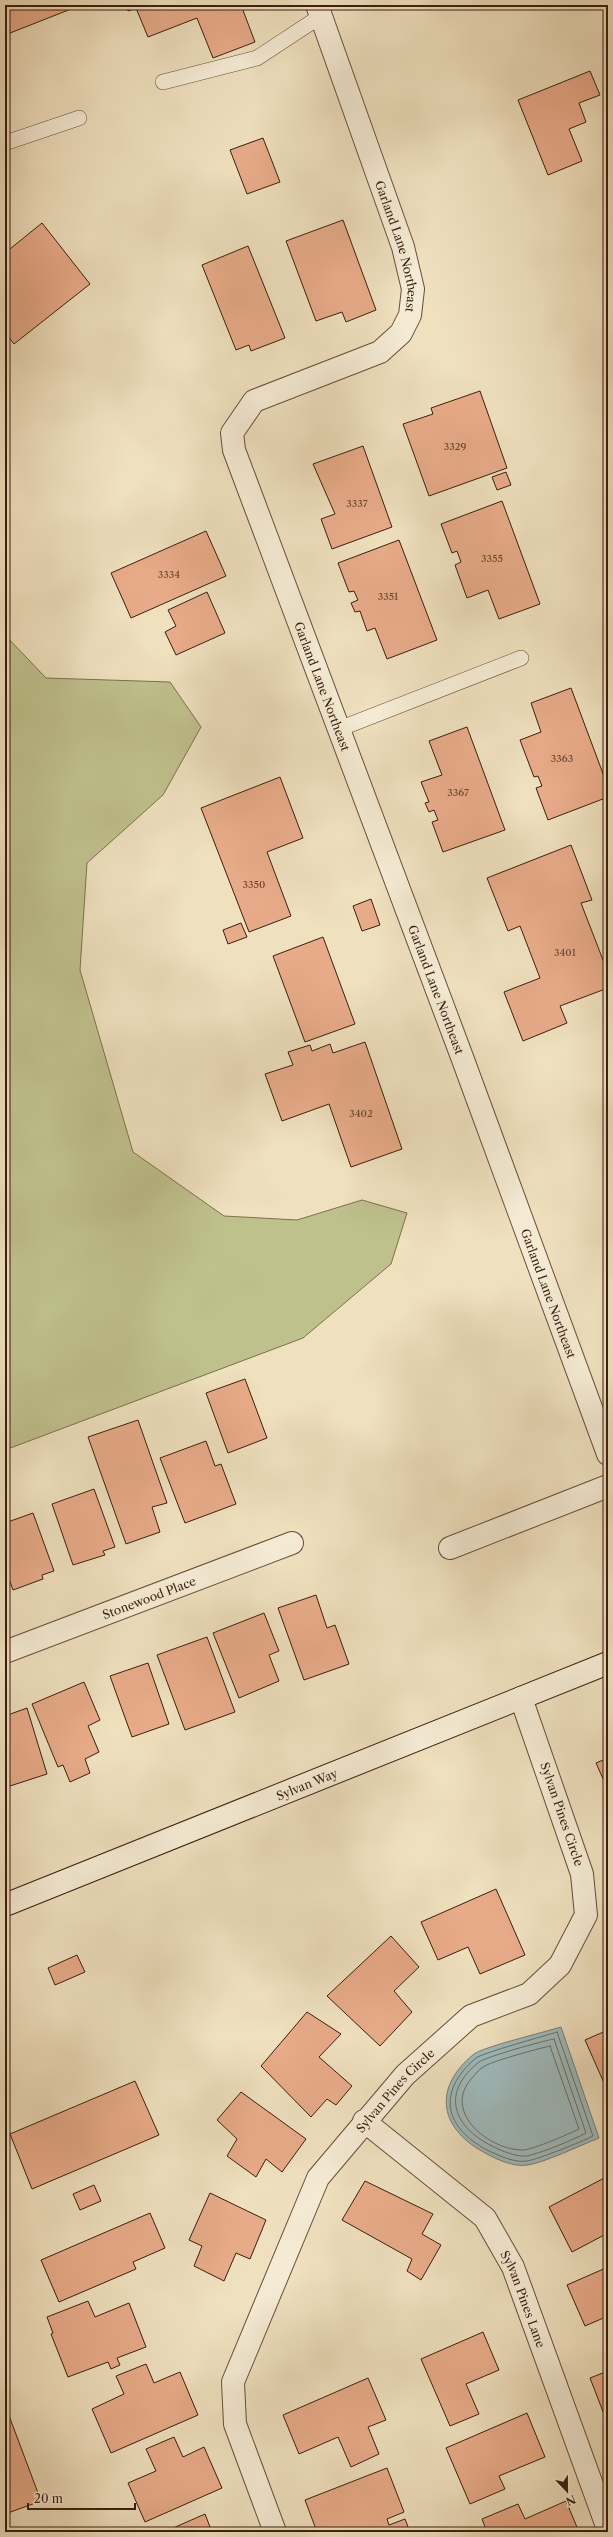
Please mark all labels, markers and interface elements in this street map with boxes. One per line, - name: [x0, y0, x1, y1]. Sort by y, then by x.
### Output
- street label: Garland Lane Northeast: [372, 178, 421, 314]
- house number: 3329: [444, 440, 466, 453]
- house number: 3337: [346, 497, 368, 510]
- house number: 3355: [481, 552, 503, 565]
- house number: 3334: [158, 568, 180, 581]
- house number: 3351: [378, 590, 399, 603]
- street label: Garland Lane Northeast: [292, 619, 354, 754]
- house number: 3363: [551, 752, 573, 765]
- house number: 3367: [447, 786, 469, 799]
- house number: 3350: [243, 878, 265, 891]
- street label: Garland Lane Northeast: [406, 923, 468, 1057]
- house number: 3401: [554, 946, 577, 959]
- house number: 3402: [349, 1107, 373, 1120]
- street label: Garland Lane Northeast: [518, 1226, 580, 1361]
- street label: Stonewood Place: [100, 1573, 198, 1622]
- street label: Sylvan Pines Circle: [537, 1760, 587, 1868]
- street label: Sylvan Way: [274, 1765, 340, 1803]
- street label: Sylvan Pines Circle: [352, 2045, 437, 2135]
- street label: Sylvan Pines Lane: [498, 2248, 549, 2350]
- north arrow: [547, 2471, 587, 2511]
- scale bar: [28, 2485, 135, 2511]
- text: 20 m: [34, 2491, 63, 2506]
- text: N: [563, 2492, 578, 2509]

